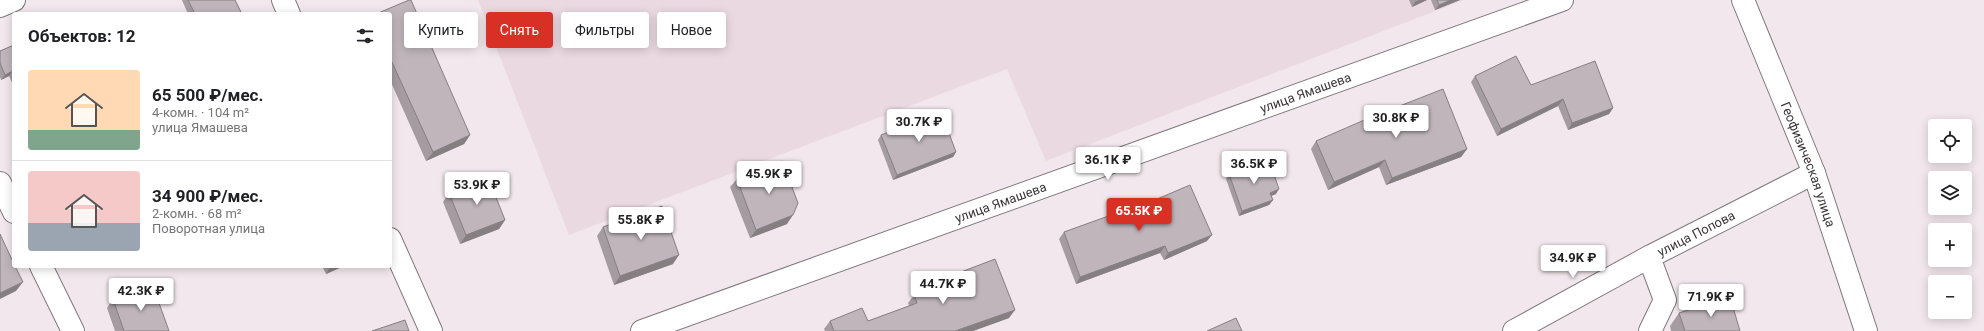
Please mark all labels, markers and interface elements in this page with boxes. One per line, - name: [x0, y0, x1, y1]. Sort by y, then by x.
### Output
- chip: Купить: [404, 12, 478, 48]
- chip: Снять: [486, 12, 553, 48]
- chip: Фильтры: [561, 12, 649, 48]
- chip: Новое: [657, 12, 726, 48]
- icon: filters: [354, 25, 376, 47]
- text: Объектов: 12: [28, 26, 135, 46]
- street label: улица Ямашева: [1258, 69, 1353, 116]
- text: 65 500 ₽/мес.: [152, 85, 263, 105]
- icon: home: [60, 86, 108, 134]
- street label: Геофизическая улица: [1778, 100, 1839, 229]
- text: 4-комн. · 104 m²: [152, 105, 249, 120]
- pin: 30.8K ₽: [1359, 105, 1433, 139]
- pin: 30.7K ₽: [882, 109, 956, 143]
- text: 30.8K ₽: [1373, 110, 1419, 125]
- text: 30.7K ₽: [896, 114, 942, 129]
- map controls: [1928, 119, 1972, 319]
- button: locate: [1928, 119, 1972, 163]
- text: улица Ямашева: [152, 120, 248, 135]
- pin: 36.1K ₽: [1071, 147, 1145, 181]
- pin: 36.5K ₽: [1217, 151, 1291, 185]
- text: 36.1K ₽: [1085, 152, 1131, 167]
- text: 36.5K ₽: [1231, 156, 1277, 171]
- pin: 45.9K ₽: [732, 161, 806, 195]
- text: 45.9K ₽: [746, 166, 792, 181]
- button: layers: [1928, 171, 1972, 215]
- pin: 53.9K ₽: [440, 172, 514, 206]
- text: 53.9K ₽: [454, 177, 500, 192]
- street label: улица Ямашева: [953, 179, 1048, 225]
- text: 34 900 ₽/мес.: [152, 186, 263, 206]
- icon: home: [60, 187, 108, 235]
- pin: 65.5K ₽: [1102, 198, 1176, 232]
- text: 65.5K ₽: [1116, 203, 1162, 218]
- text: 2-комн. · 68 m²: [152, 206, 242, 221]
- pin: 55.8K ₽: [604, 207, 678, 241]
- street label: улица Попова: [1655, 207, 1737, 259]
- text: 55.8K ₽: [618, 212, 664, 227]
- text: Поворотная улица: [152, 221, 265, 236]
- button: +: [1928, 223, 1972, 267]
- pin: 34.9K ₽: [1536, 245, 1610, 279]
- text: 34.9K ₽: [1550, 250, 1596, 265]
- pin: 44.7K ₽: [906, 271, 980, 305]
- button: −: [1928, 275, 1972, 319]
- text: 44.7K ₽: [920, 276, 966, 291]
- pin: 42.3K ₽: [104, 278, 178, 312]
- text: 42.3K ₽: [118, 283, 164, 298]
- pin: 71.9K ₽: [1674, 284, 1748, 318]
- text: 71.9K ₽: [1688, 289, 1734, 304]

